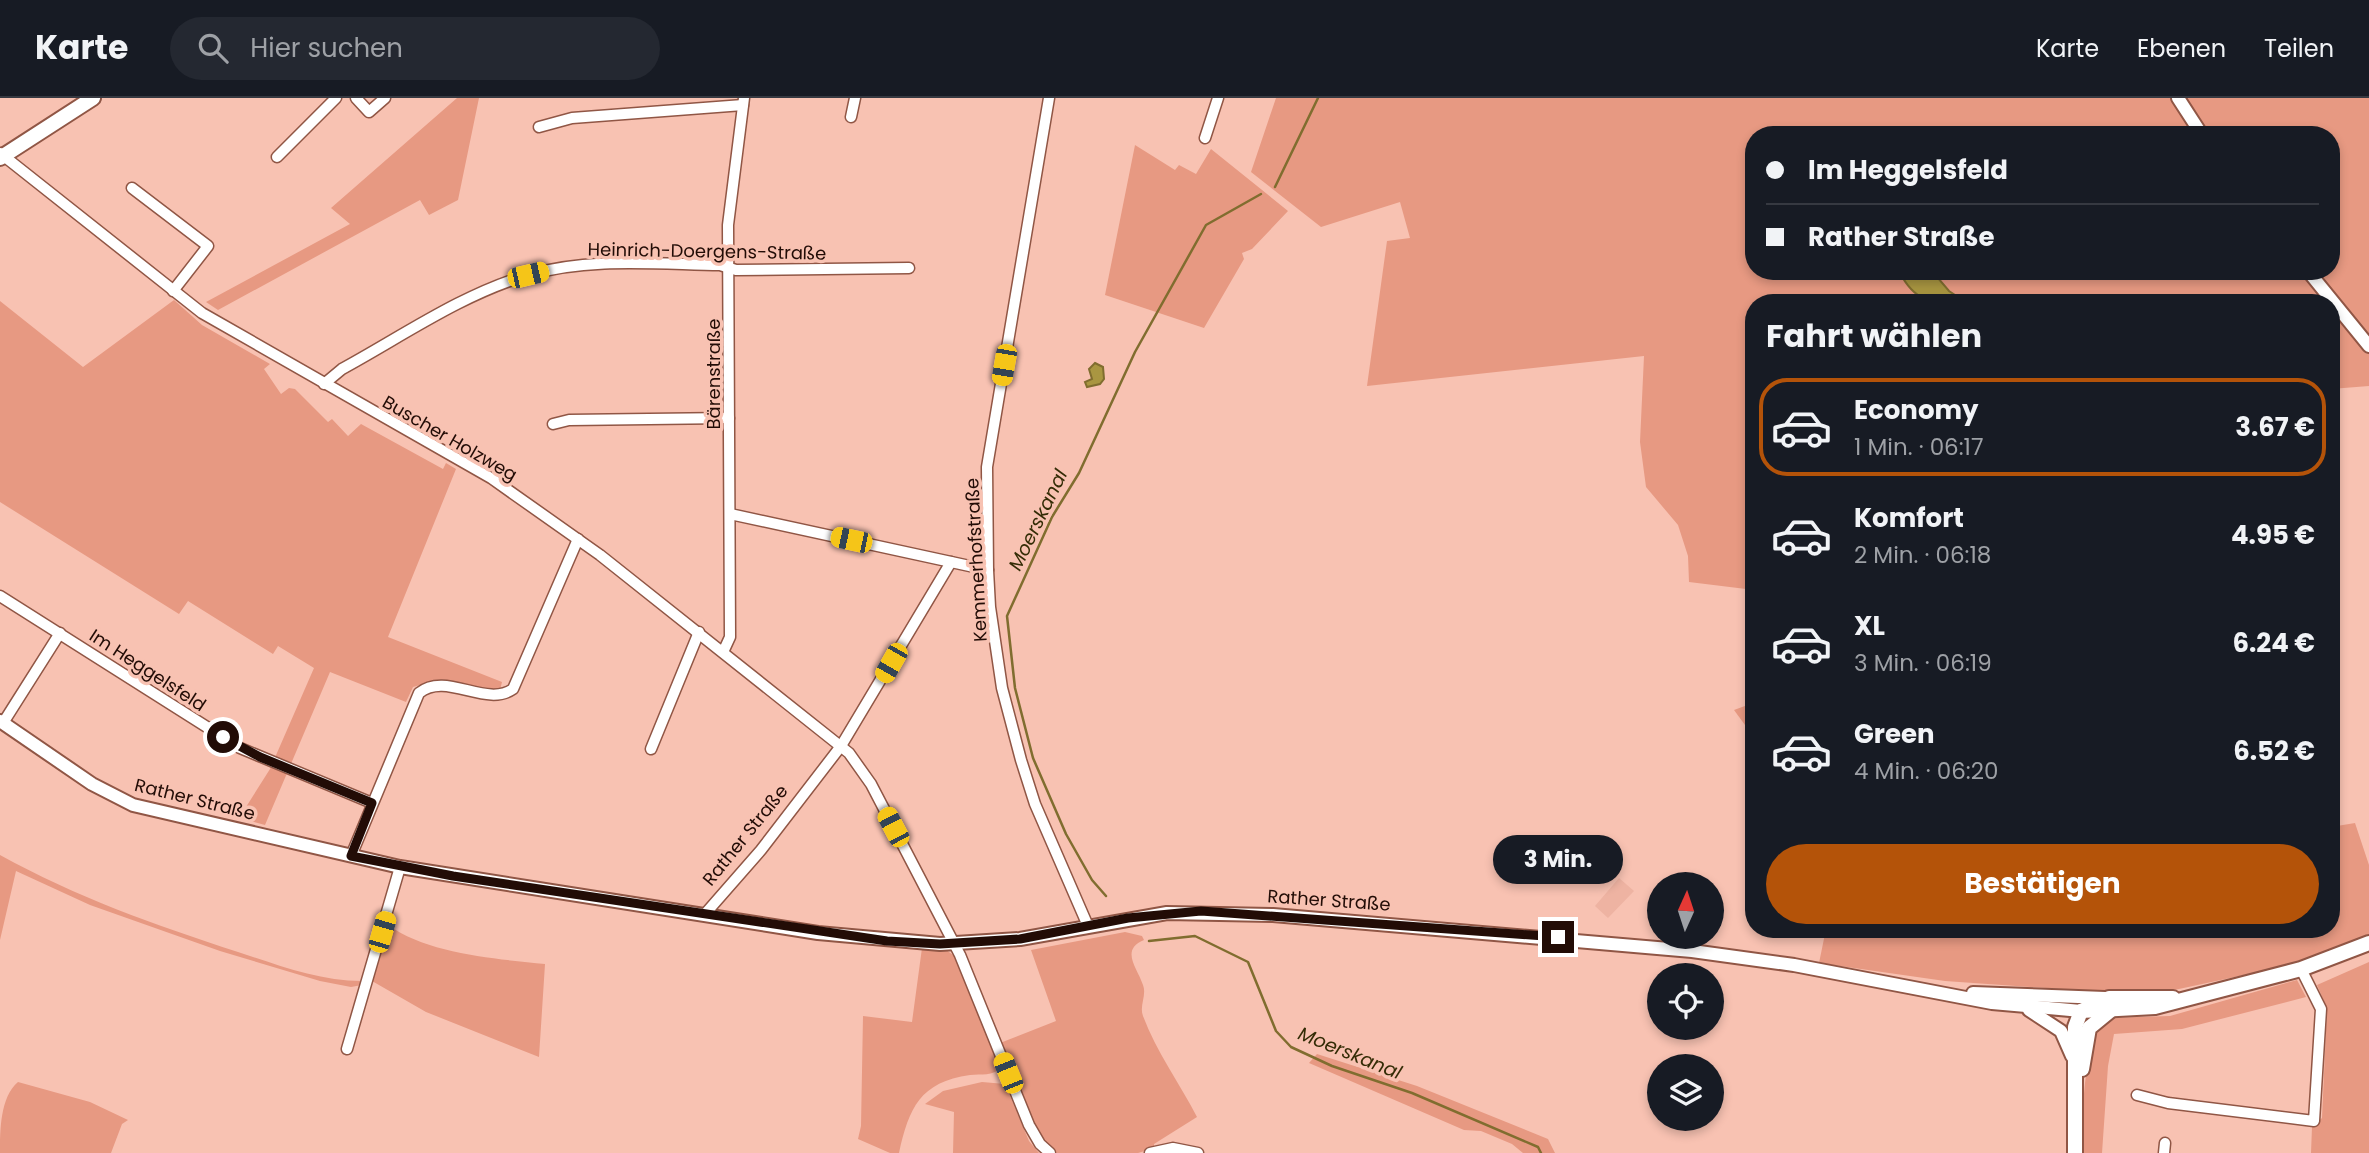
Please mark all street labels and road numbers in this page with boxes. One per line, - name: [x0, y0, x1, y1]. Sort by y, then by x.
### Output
- street label: Heinrich-Doergens-Straße: [587, 236, 827, 266]
- street label: Bärenstraße: [701, 319, 726, 429]
- street label: Buscher Holzweg: [378, 389, 522, 487]
- street label: Kemmerhofstraße: [959, 477, 993, 643]
- street label: Im Heggelsfeld: [85, 623, 211, 717]
- street label: Rather Straße: [132, 772, 258, 826]
- street label: Rather Straße: [696, 779, 794, 891]
- street label: Rather Straße: [1267, 883, 1391, 917]

